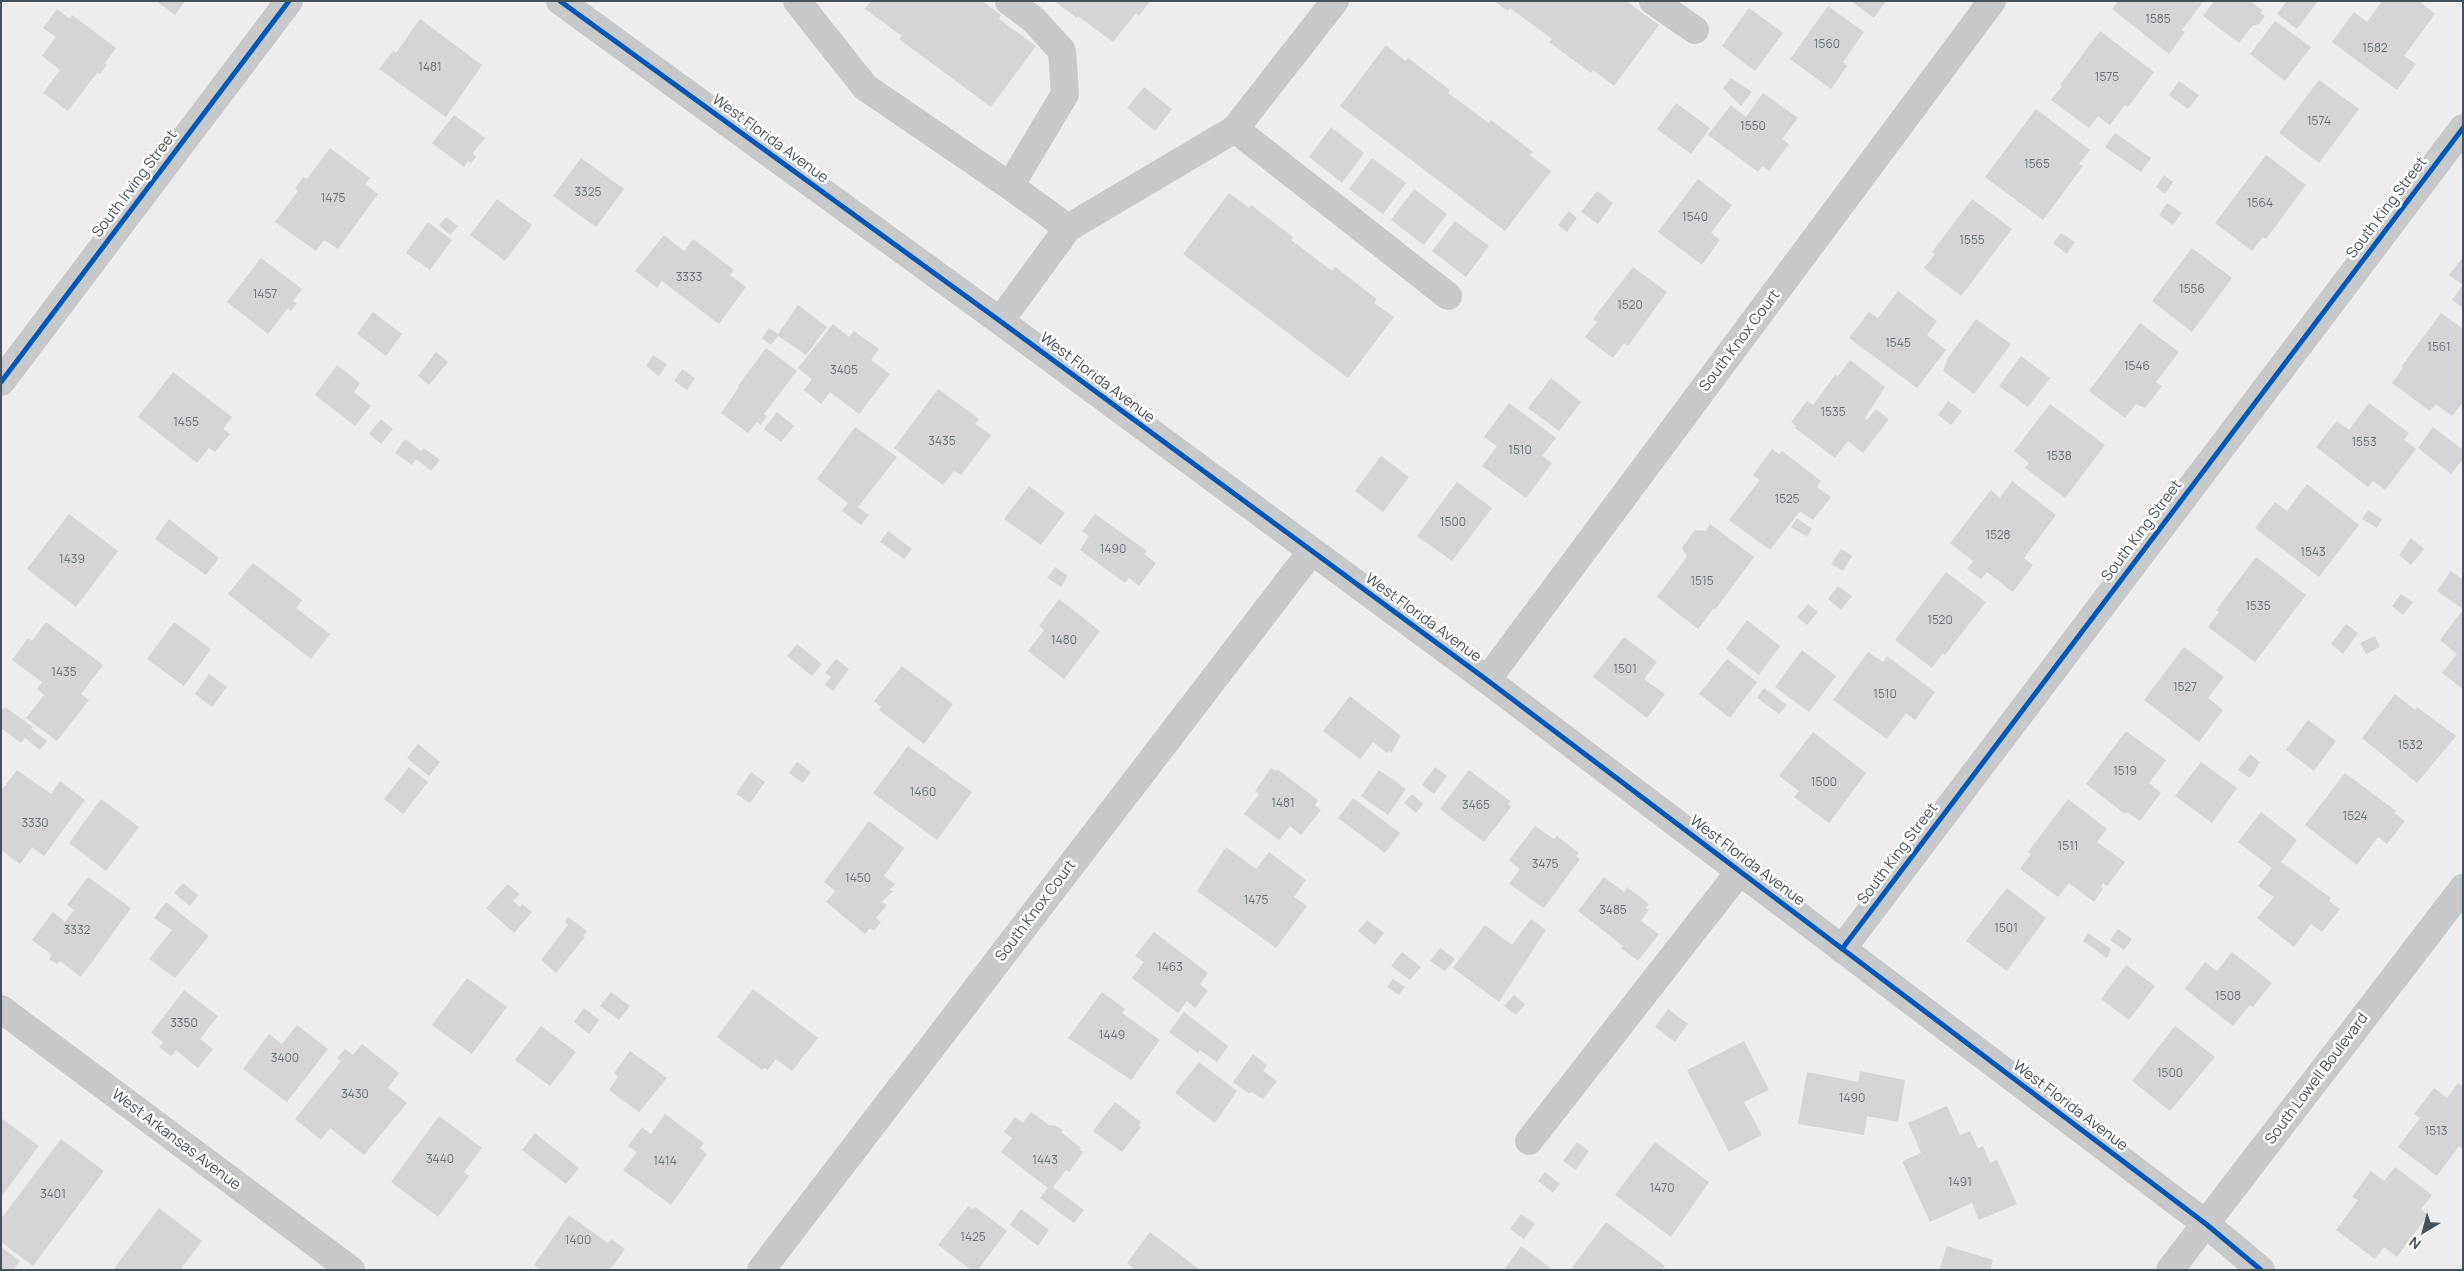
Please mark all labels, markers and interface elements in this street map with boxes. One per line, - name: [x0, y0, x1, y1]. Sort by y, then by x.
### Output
- house number: 1585: [2145, 13, 2171, 27]
- house number: 1560: [1814, 38, 1840, 52]
- house number: 1582: [2362, 42, 2388, 56]
- house number: 1481: [418, 61, 442, 75]
- house number: 1575: [2095, 71, 2119, 85]
- street label: West Florida Avenue: [708, 91, 832, 187]
- house number: 1574: [2307, 115, 2331, 129]
- house number: 1550: [1740, 120, 1766, 134]
- street label: South Irving Street: [89, 127, 181, 241]
- street label: South King Street: [2343, 154, 2431, 262]
- house number: 1565: [2024, 158, 2050, 172]
- house number: 3325: [574, 186, 602, 200]
- house number: 1475: [321, 192, 345, 206]
- house number: 1564: [2247, 197, 2273, 211]
- house number: 1540: [1682, 211, 1708, 225]
- house number: 1555: [1959, 234, 1985, 248]
- house number: 3333: [676, 271, 702, 285]
- house number: 1556: [2179, 283, 2205, 297]
- street label: South Knox Court: [1696, 287, 1784, 395]
- house number: 1457: [253, 288, 277, 302]
- house number: 1520: [1617, 299, 1643, 313]
- street label: West Florida Avenue: [1036, 329, 1158, 427]
- house number: 1545: [1885, 337, 1911, 351]
- house number: 1561: [2427, 341, 2451, 355]
- house number: 1546: [2124, 360, 2150, 374]
- house number: 3405: [830, 364, 858, 378]
- house number: 1535: [1820, 406, 1846, 420]
- house number: 1455: [173, 416, 199, 430]
- house number: 3435: [928, 435, 956, 449]
- house number: 1553: [2351, 436, 2377, 450]
- house number: 1510: [1508, 444, 1532, 458]
- house number: 1538: [2046, 450, 2072, 464]
- street label: South King Street: [2098, 477, 2186, 585]
- house number: 1525: [1774, 493, 1800, 507]
- house number: 1500: [1440, 516, 1466, 530]
- house number: 1528: [1985, 529, 2011, 543]
- house number: 1490: [1100, 543, 1126, 557]
- house number: 1543: [2300, 546, 2326, 560]
- house number: 1439: [59, 553, 85, 567]
- street label: West Florida Avenue: [1361, 570, 1485, 666]
- house number: 1515: [1690, 575, 1714, 589]
- house number: 1535: [2245, 600, 2271, 614]
- house number: 1520: [1927, 614, 1953, 628]
- house number: 1480: [1051, 634, 1077, 648]
- house number: 1501: [1613, 663, 1637, 677]
- house number: 1435: [51, 666, 77, 680]
- house number: 1527: [2173, 681, 2197, 695]
- house number: 1510: [1873, 688, 1897, 702]
- house number: 1532: [2397, 739, 2423, 753]
- house number: 1519: [2113, 765, 2137, 779]
- house number: 1500: [1811, 776, 1837, 790]
- house number: 1460: [910, 786, 936, 800]
- house number: 1481: [1271, 797, 1295, 811]
- house number: 3465: [1462, 799, 1490, 813]
- street label: South King Street: [1854, 800, 1942, 908]
- house number: 1524: [2343, 810, 2367, 824]
- street label: West Florida Avenue: [1686, 812, 1808, 910]
- house number: 3330: [21, 817, 49, 831]
- house number: 1511: [2058, 840, 2078, 854]
- street label: South Knox Court: [992, 857, 1080, 965]
- house number: 3475: [1532, 858, 1558, 872]
- house number: 1450: [845, 872, 871, 886]
- house number: 1475: [1244, 894, 1268, 908]
- house number: 3485: [1599, 904, 1627, 918]
- house number: 1501: [1994, 922, 2018, 936]
- house number: 3332: [64, 924, 90, 938]
- house number: 1463: [1157, 961, 1183, 975]
- house number: 1508: [2215, 990, 2241, 1004]
- street label: South Lowell Boulevard: [2262, 1010, 2372, 1148]
- house number: 3350: [170, 1017, 198, 1031]
- house number: 1449: [1099, 1029, 1125, 1043]
- house number: 3400: [271, 1052, 299, 1066]
- street label: West Florida Avenue: [2009, 1057, 2131, 1155]
- house number: 1500: [2157, 1067, 2183, 1081]
- street label: West Arkansas Avenue: [108, 1086, 244, 1194]
- house number: 3430: [341, 1088, 369, 1102]
- house number: 1490: [1839, 1092, 1865, 1106]
- house number: 1513: [2425, 1125, 2447, 1139]
- house number: 3440: [426, 1153, 454, 1167]
- house number: 1443: [1032, 1154, 1058, 1168]
- house number: 1414: [653, 1155, 677, 1169]
- house number: 1491: [1948, 1176, 1972, 1190]
- house number: 1470: [1649, 1182, 1675, 1196]
- house number: 3401: [40, 1188, 66, 1202]
- north arrow: [2399, 1206, 2449, 1256]
- house number: 1425: [960, 1231, 986, 1245]
- text: N: [2405, 1233, 2424, 1254]
- house number: 1400: [565, 1234, 591, 1248]

